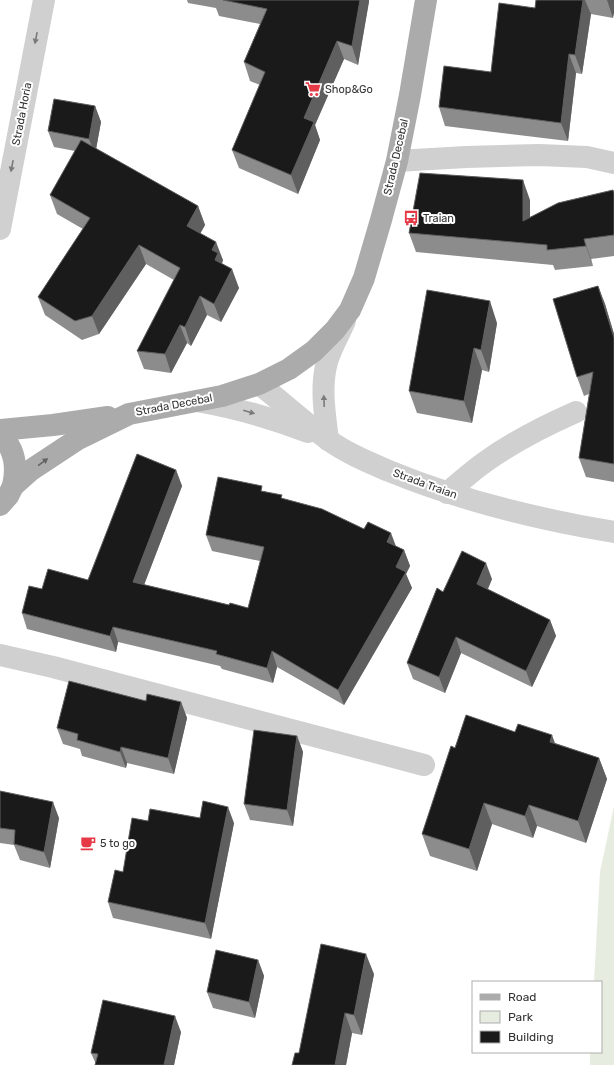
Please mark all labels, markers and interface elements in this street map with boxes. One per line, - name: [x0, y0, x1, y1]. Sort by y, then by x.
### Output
- one-way arrow: [33, 32, 39, 44]
- supermarket icon: Shop&Go: [304, 80, 322, 98]
- street label: Strada Horia: [10, 81, 34, 147]
- place label: Shop&Go: [325, 83, 373, 96]
- street label: Strada Decebal: [381, 118, 411, 196]
- one-way arrow: [9, 160, 15, 172]
- bus stop icon: Traian: [402, 209, 420, 227]
- place label: Traian: [423, 212, 454, 225]
- street label: Strada Decebal: [135, 391, 213, 419]
- one-way arrow: [321, 394, 327, 407]
- one-way arrow: [243, 409, 255, 415]
- one-way arrow: [38, 458, 48, 466]
- street label: Strada Traian: [391, 466, 459, 502]
- cafe icon: 5 to go: [79, 834, 97, 852]
- place label: 5 to go: [100, 837, 135, 850]
- legend: [472, 981, 602, 1053]
- text: Road: [508, 990, 536, 1004]
- text: Park: [508, 1010, 534, 1024]
- text: Building: [508, 1030, 554, 1044]

